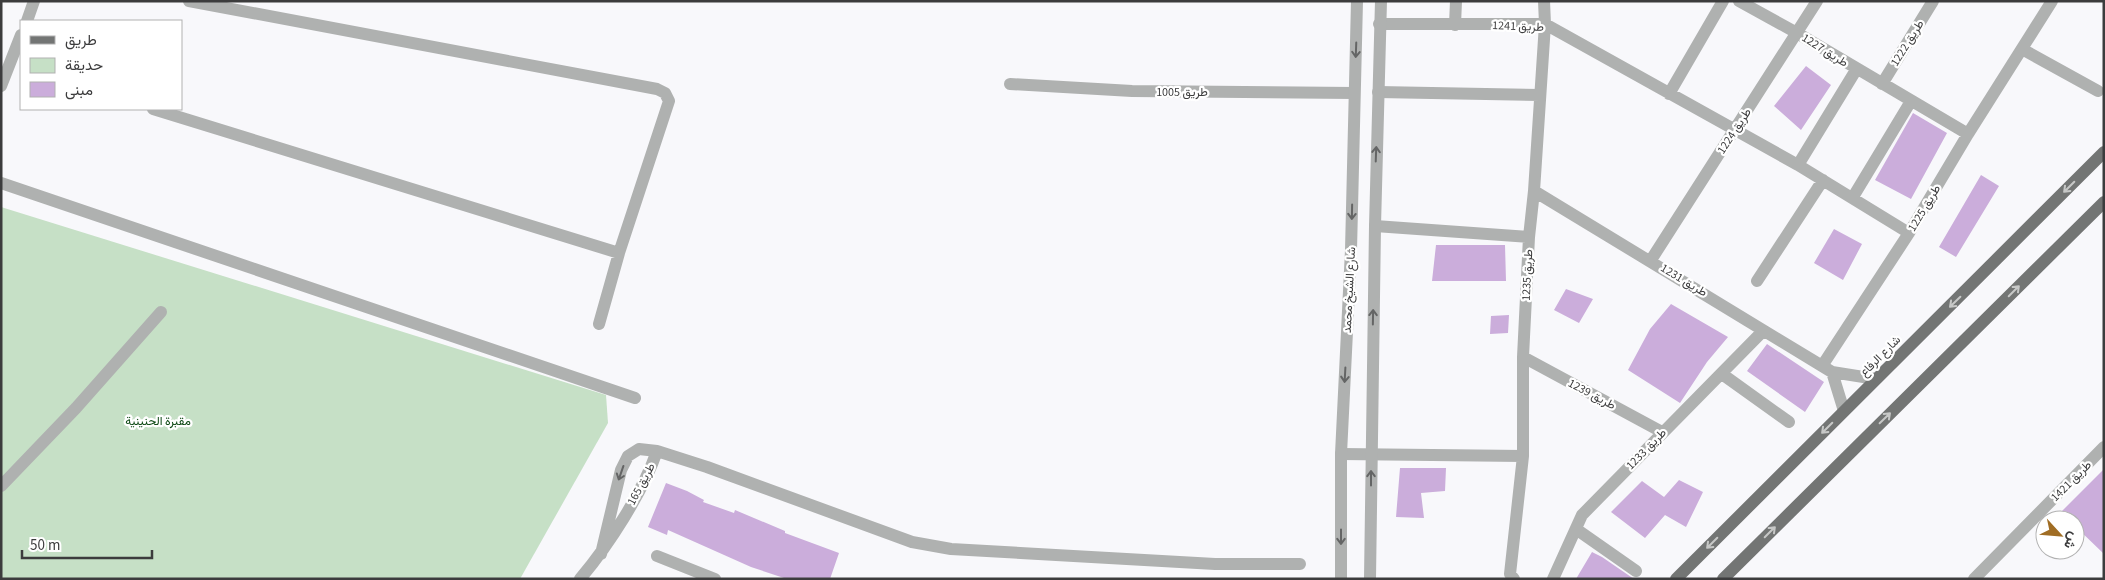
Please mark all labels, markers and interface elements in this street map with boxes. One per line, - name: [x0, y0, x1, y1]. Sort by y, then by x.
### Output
- street label: طريق 1241: [1492, 17, 1544, 36]
- street label: طريق 1222: [1887, 17, 1928, 70]
- legend: [20, 20, 182, 110]
- text: طريق: [65, 30, 97, 51]
- street label: طريق 1227: [1798, 30, 1851, 71]
- one-way arrow: [1351, 42, 1360, 58]
- text: حديقة: [65, 55, 103, 76]
- text: مبنى: [65, 80, 93, 101]
- street label: طريق 1005: [1156, 84, 1208, 101]
- street label: طريق 1224: [1713, 105, 1756, 158]
- one-way arrow: [1372, 147, 1381, 163]
- one-way arrow: [2063, 181, 2076, 193]
- street label: طريق 1225: [1904, 182, 1945, 235]
- one-way arrow: [1347, 204, 1357, 220]
- street label: شارع الشيخ محمد: [1339, 246, 1360, 334]
- street label: طريق 1235: [1518, 249, 1537, 301]
- street label: طريق 1231: [1657, 260, 1710, 301]
- one-way arrow: [2007, 286, 2019, 298]
- one-way arrow: [1948, 296, 1961, 308]
- one-way arrow: [1368, 309, 1378, 326]
- street label: شارع الرفاع: [1856, 332, 1905, 381]
- one-way arrow: [1340, 366, 1350, 383]
- street label: طريق 1239: [1565, 375, 1619, 414]
- one-way arrow: [1879, 412, 1892, 424]
- park label: مقبرة الحنينية: [125, 413, 191, 430]
- one-way arrow: [1821, 422, 1833, 435]
- street label: طريق 1233: [1622, 425, 1671, 474]
- street label: طريق 1421: [2047, 457, 2096, 506]
- street label: طريق 165: [623, 460, 660, 508]
- one-way arrow: [616, 464, 626, 480]
- one-way arrow: [1366, 470, 1376, 486]
- north arrow: [2035, 510, 2085, 560]
- one-way arrow: [1763, 526, 1776, 538]
- scale bar: [22, 528, 152, 560]
- one-way arrow: [1336, 528, 1346, 545]
- text: ش: [2058, 528, 2083, 552]
- text: 50 m: [30, 535, 60, 556]
- one-way arrow: [1705, 537, 1718, 549]

